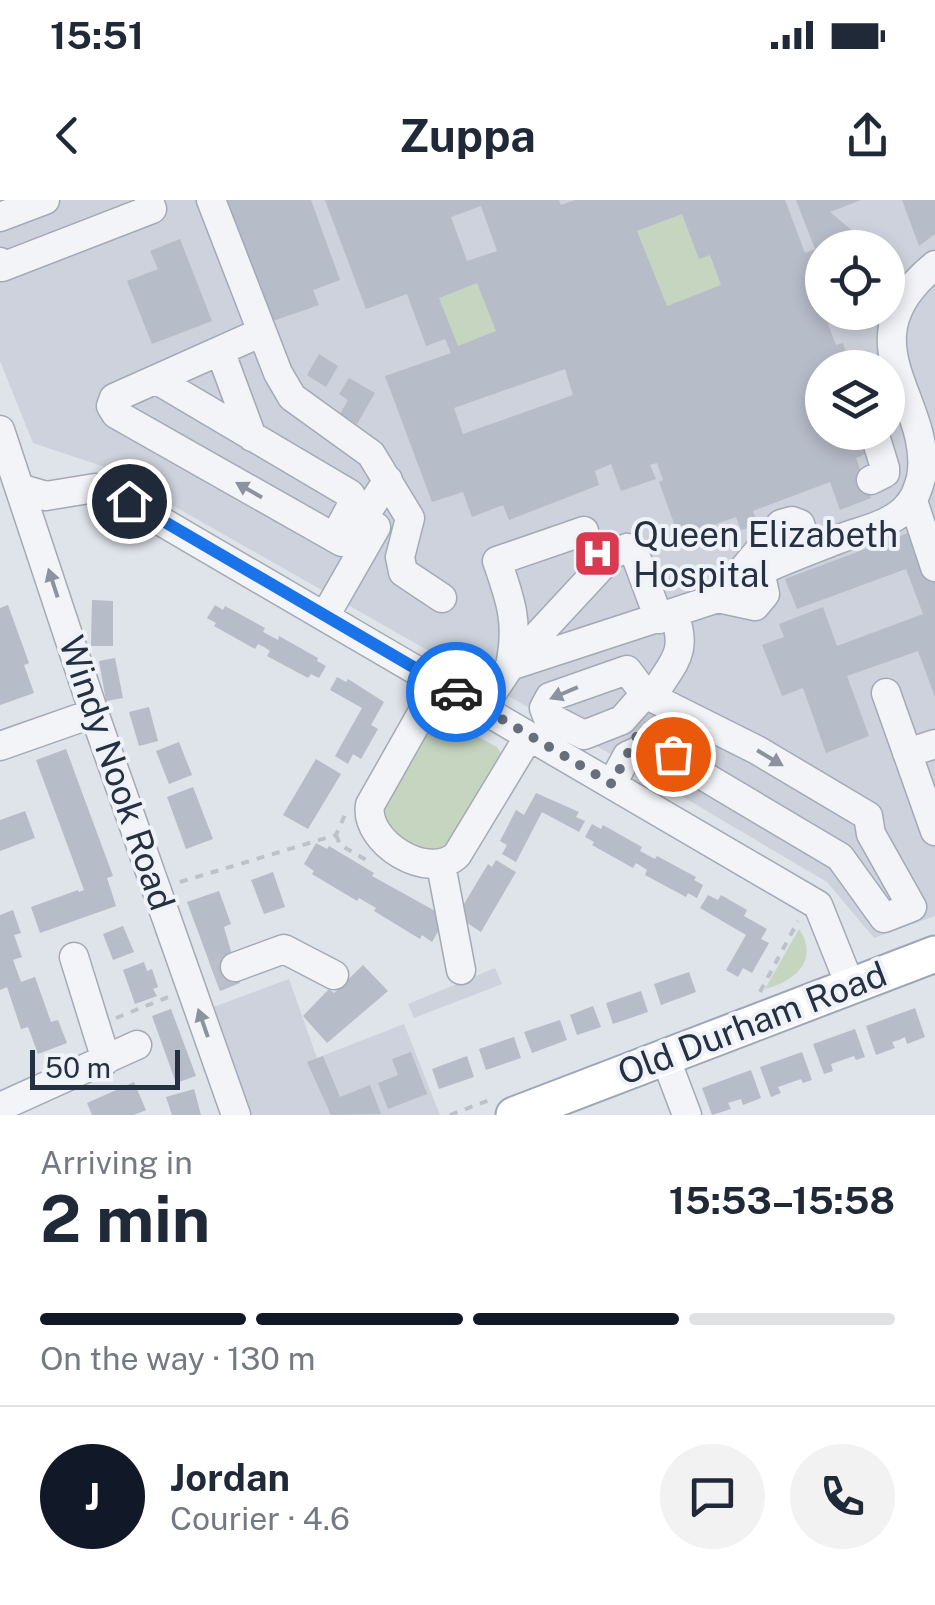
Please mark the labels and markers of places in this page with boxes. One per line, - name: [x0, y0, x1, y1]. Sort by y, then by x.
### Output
- pin: [87, 459, 172, 544]
- place label: Queen Elizabeth Hospital: [633, 514, 898, 595]
- hospital icon: Queen Elizabeth Hospital: [572, 528, 624, 580]
- pin: [631, 712, 716, 797]

